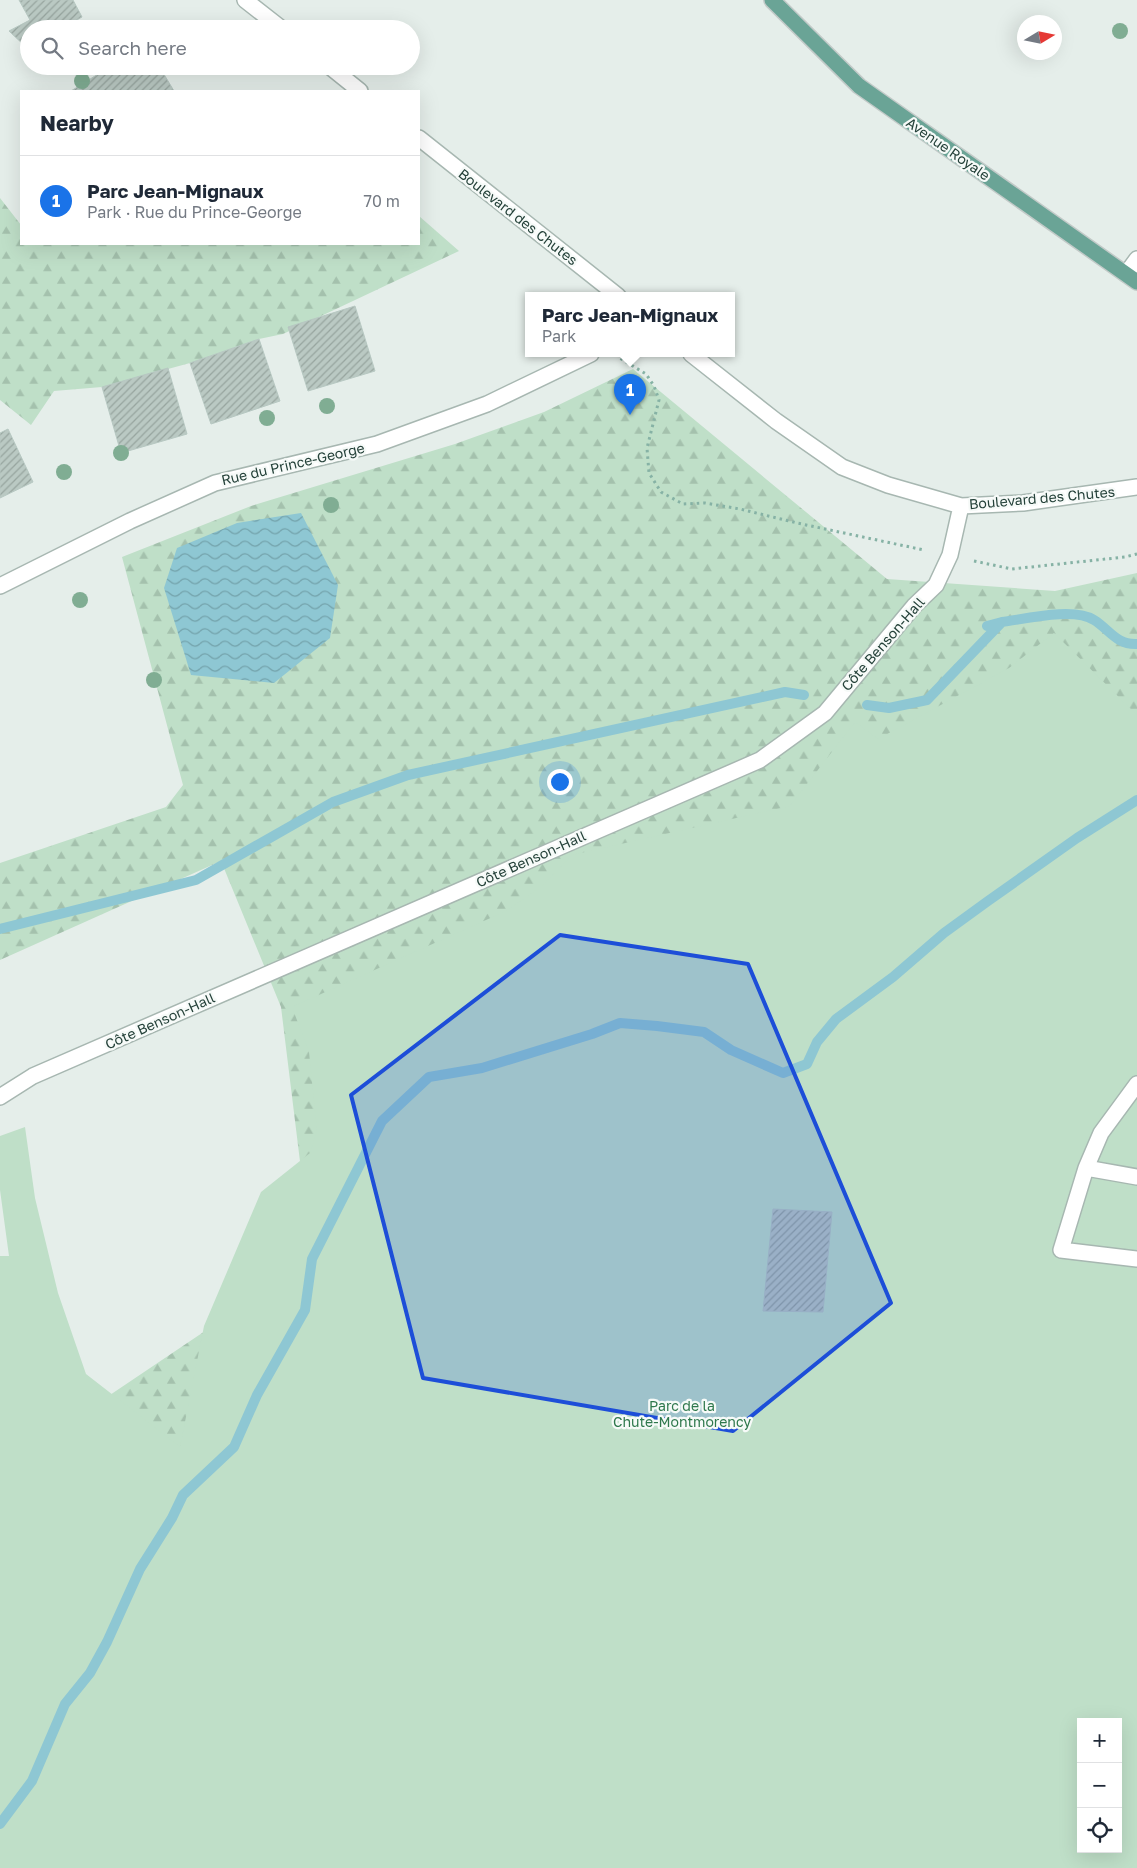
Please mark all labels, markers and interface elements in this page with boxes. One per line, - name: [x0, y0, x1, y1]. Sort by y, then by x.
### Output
- north arrow: [1017, 15, 1062, 60]
- search box: [20, 20, 420, 75]
- icon: search: [38, 34, 66, 62]
- text: Search here: [78, 36, 187, 59]
- text: Nearby: [40, 110, 114, 136]
- street label: Avenue Royale: [903, 113, 993, 184]
- street label: Boulevard des Chutes: [455, 165, 581, 268]
- text: Parc Jean-Mignaux: [87, 179, 264, 202]
- text: 1: [52, 191, 60, 211]
- text: 70 m: [363, 191, 400, 211]
- text: Park · Rue du Prince-George: [87, 202, 302, 222]
- popup: [525, 292, 735, 357]
- text: Parc Jean-Mignaux: [542, 303, 718, 326]
- text: Park: [542, 326, 576, 346]
- pin: 1: [614, 374, 646, 415]
- street label: Rue du Prince-George: [220, 439, 366, 488]
- street label: Boulevard des Chutes: [968, 483, 1116, 512]
- street label: Côte Benson-Hall: [837, 593, 928, 694]
- your location: [547, 769, 573, 795]
- street label: Côte Benson-Hall: [473, 827, 588, 890]
- street label: Côte Benson-Hall: [102, 989, 217, 1052]
- park label: Parc de la Chute-Montmorency: [613, 1397, 751, 1430]
- map controls: [1077, 1718, 1122, 1853]
- button: +: [1077, 1718, 1122, 1763]
- button: −: [1077, 1763, 1122, 1808]
- button: locate: [1077, 1808, 1122, 1853]

